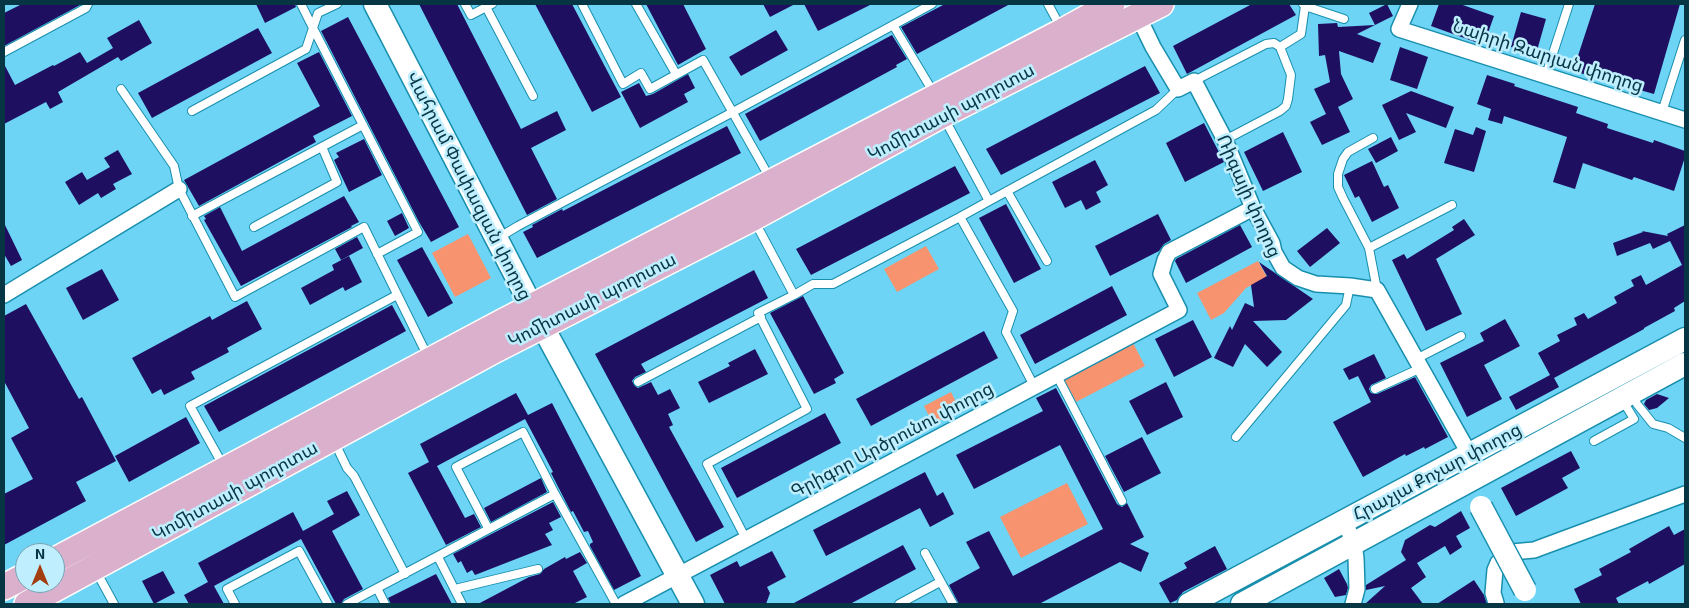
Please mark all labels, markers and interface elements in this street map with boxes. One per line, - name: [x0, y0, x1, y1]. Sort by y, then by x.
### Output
- street label: Նաիրի Զարյան փողոց: [1450, 15, 1646, 97]
- street label: Կոմիտասի պողոտա: [864, 59, 1038, 165]
- street label: Վահրամ Փափազյան փողոց: [402, 68, 536, 304]
- street label: Ռիգայի փողոց: [1212, 131, 1286, 261]
- street label: Կոմիտասի պողոտա: [504, 248, 680, 352]
- street label: Գրիգոր Արծրունու փողոց: [787, 377, 997, 503]
- street label: Հրաչյա Քոչար փողոց: [1349, 418, 1525, 526]
- street label: Կոմիտասի պողոտա: [148, 436, 322, 546]
- north arrow: [15, 543, 65, 593]
- text: N: [35, 545, 45, 562]

